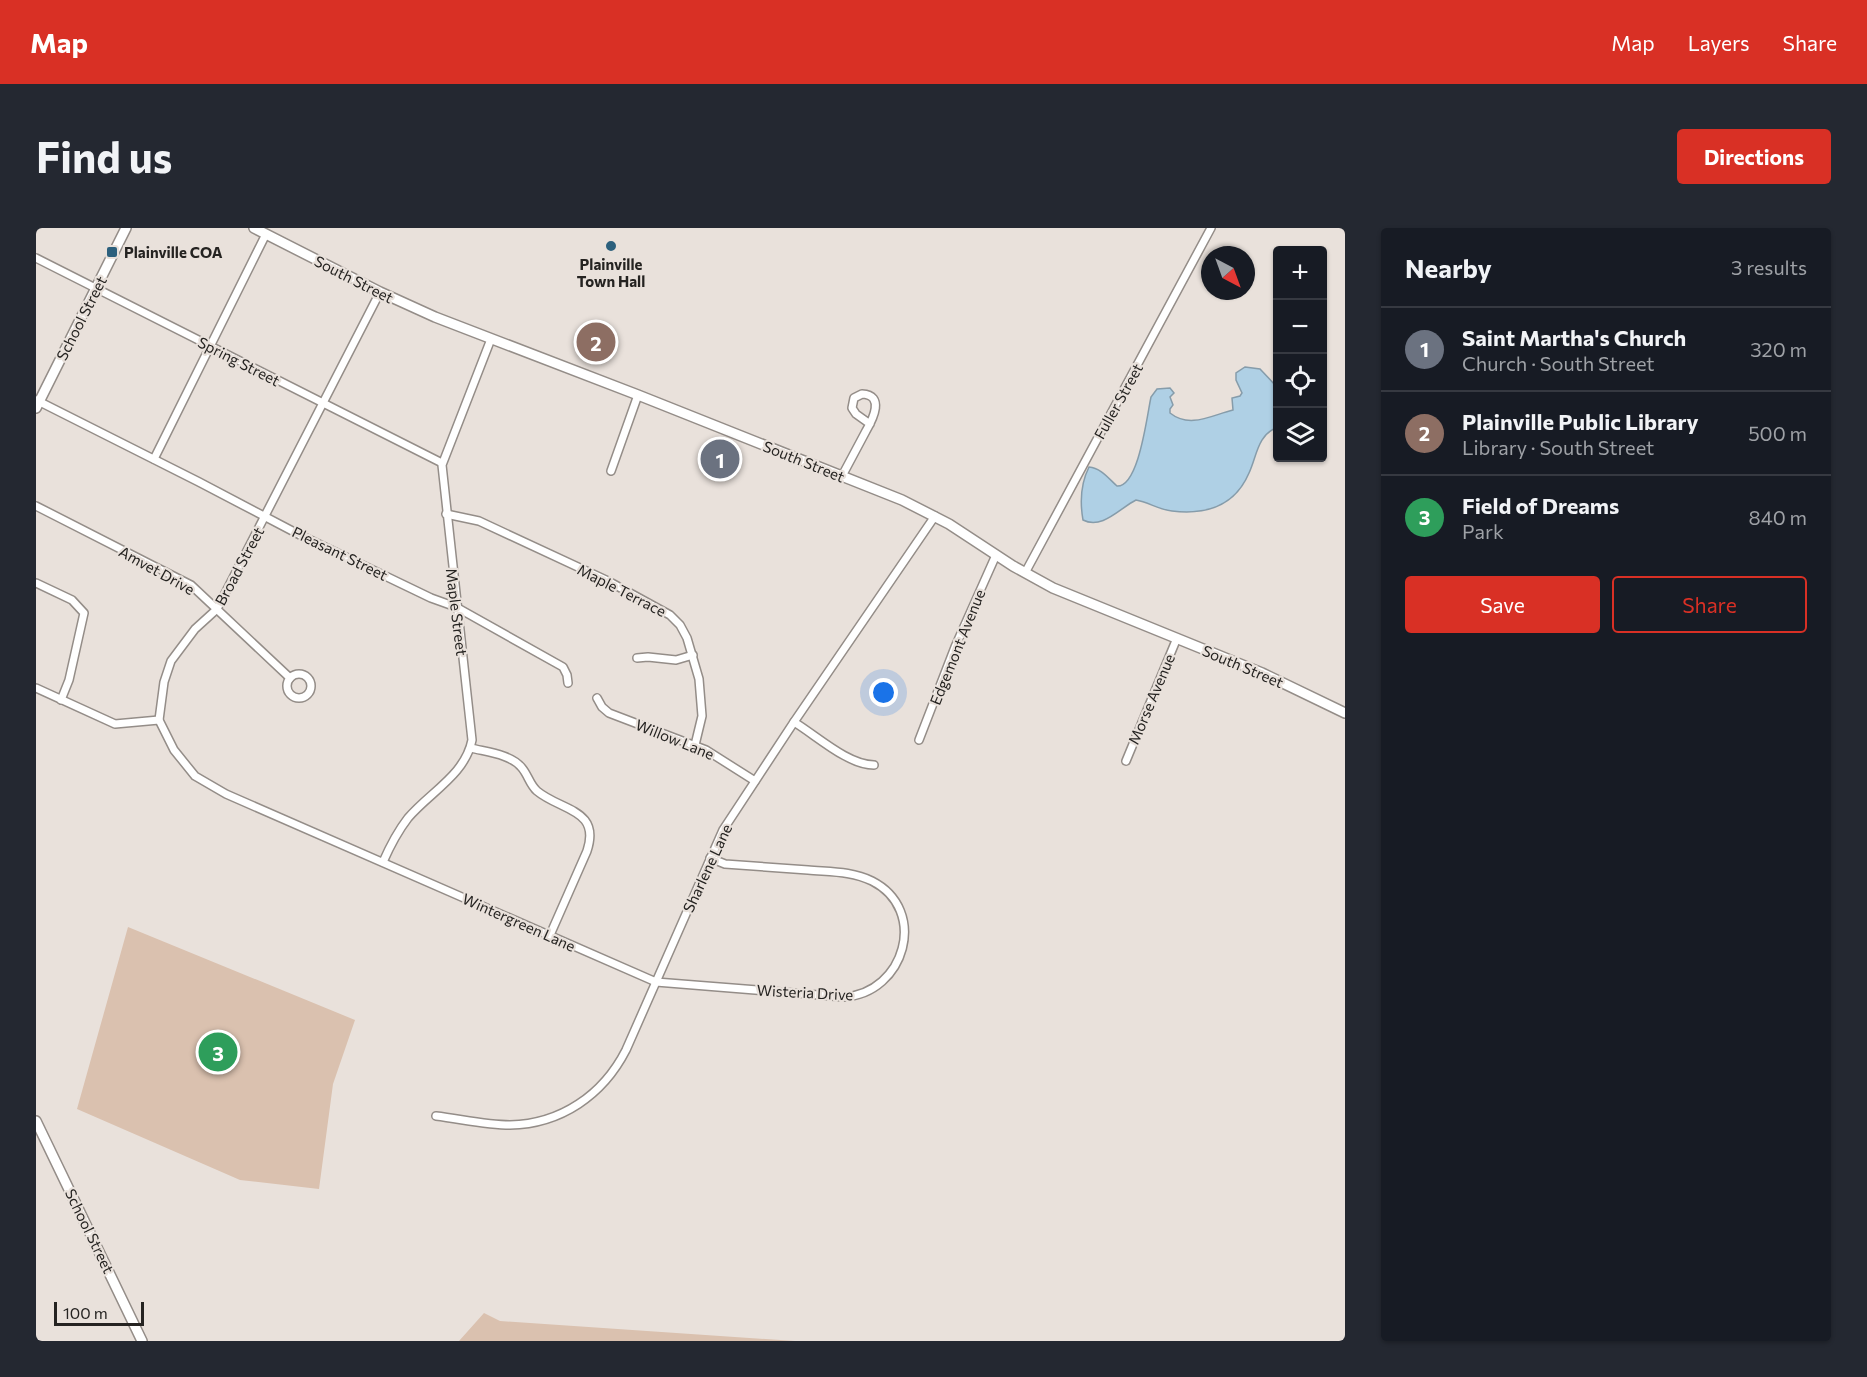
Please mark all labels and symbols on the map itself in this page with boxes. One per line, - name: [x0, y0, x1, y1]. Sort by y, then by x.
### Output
- marker: Plainville Town Hall: [604, 239, 618, 253]
- place label: Plainville COA: [124, 243, 223, 261]
- marker: Plainville COA: [105, 245, 119, 259]
- north arrow: [1201, 246, 1255, 300]
- street label: South Street: [312, 251, 396, 307]
- place label: Plainville Town Hall: [577, 255, 645, 290]
- street label: School Street: [52, 273, 110, 363]
- pin: 2: [576, 320, 616, 364]
- street label: Spring Street: [195, 333, 283, 389]
- street label: Fuller Street: [1090, 360, 1146, 442]
- pin: 1: [700, 436, 740, 482]
- street label: South Street: [761, 437, 847, 485]
- street label: Pleasant Street: [289, 522, 391, 584]
- street label: Broad Street: [211, 524, 267, 608]
- street label: Amvet Drive: [116, 542, 198, 598]
- street label: Maple Terrace: [575, 560, 669, 620]
- street label: Maple Street: [443, 567, 471, 657]
- street label: Edgemont Avenue: [926, 586, 988, 707]
- street label: South Street: [1200, 641, 1286, 691]
- street label: Morse Avenue: [1124, 651, 1178, 747]
- your location: [869, 678, 898, 707]
- street label: Willow Lane: [633, 715, 717, 763]
- street label: Sharlene Lane: [679, 821, 735, 915]
- street label: Wintergreen Lane: [460, 889, 578, 955]
- street label: Wisteria Drive: [756, 980, 854, 1004]
- pin: 3: [198, 1030, 237, 1074]
- street label: School Street: [62, 1186, 118, 1276]
- scale bar: [54, 1299, 144, 1326]

